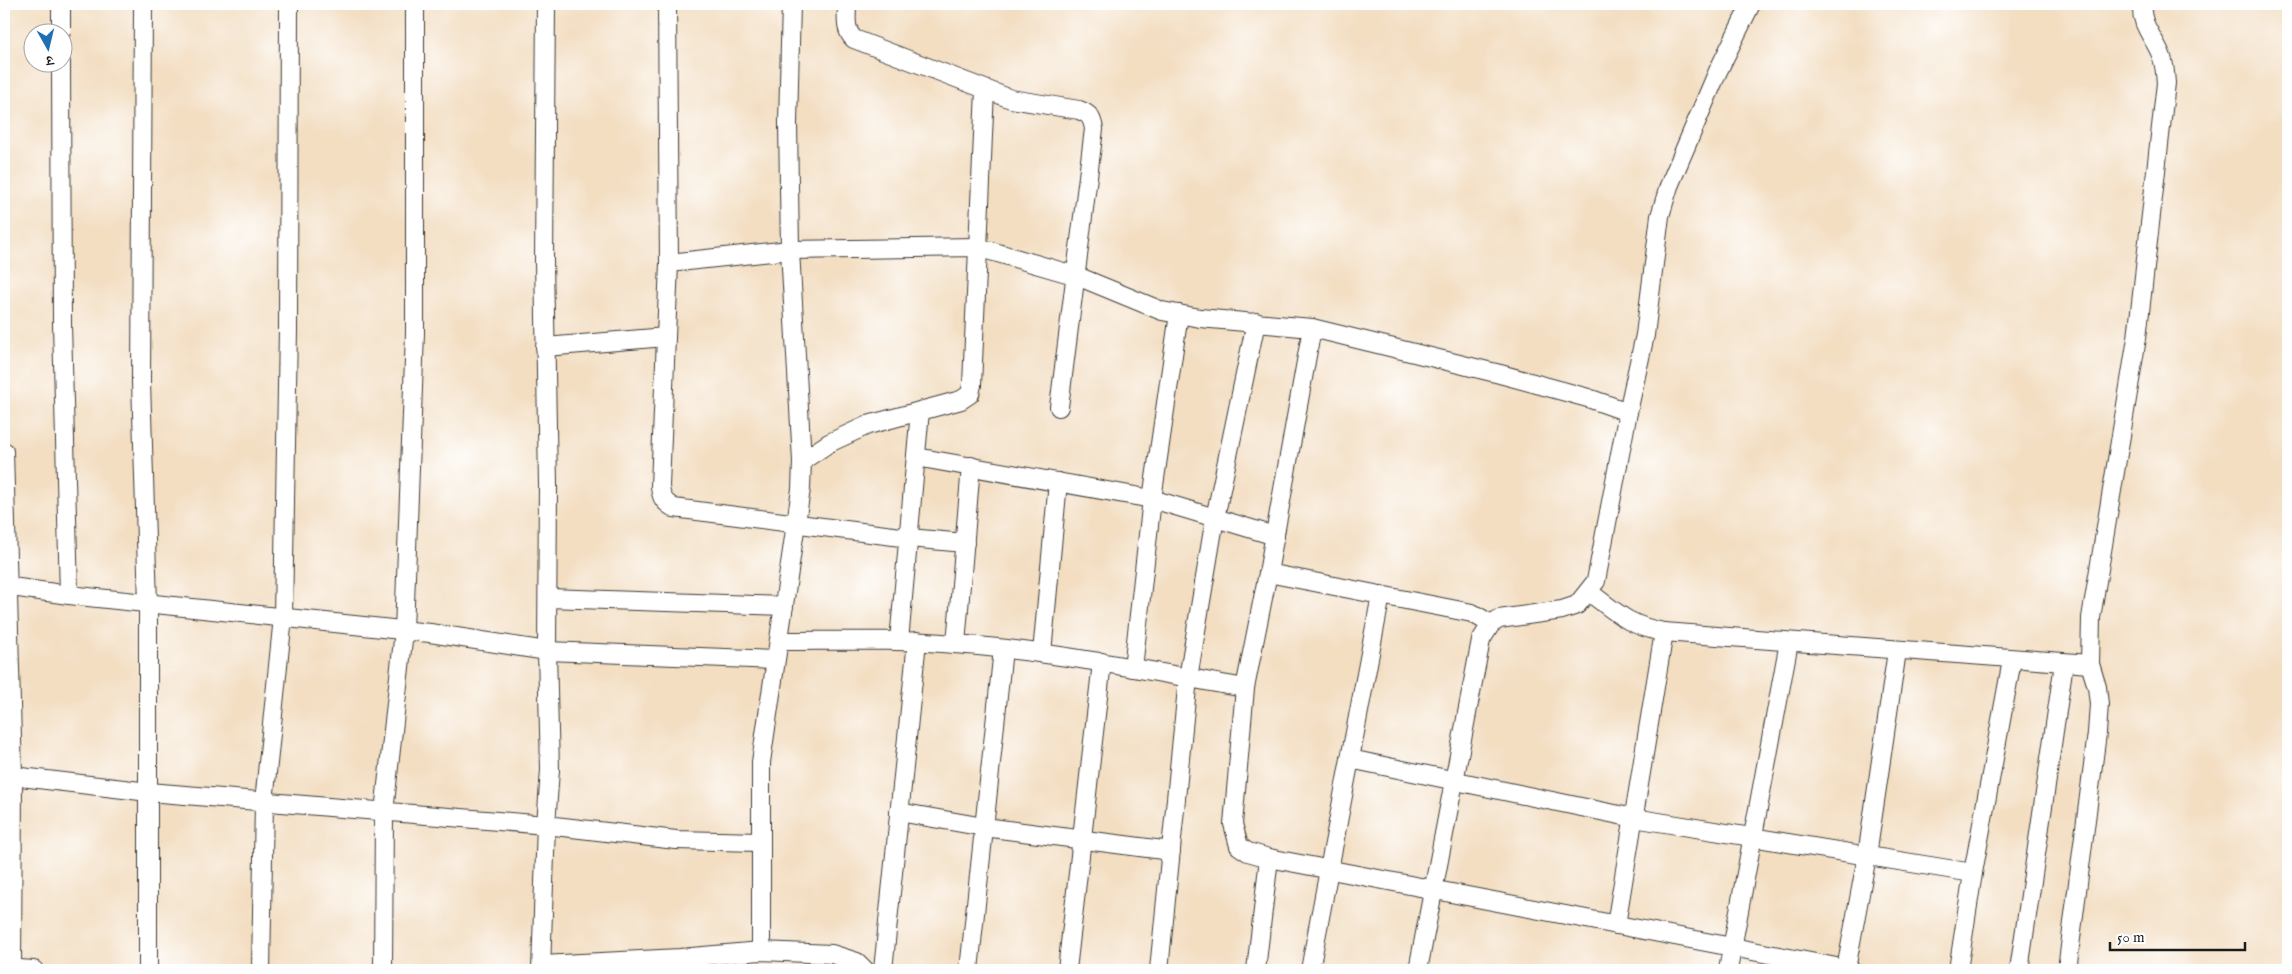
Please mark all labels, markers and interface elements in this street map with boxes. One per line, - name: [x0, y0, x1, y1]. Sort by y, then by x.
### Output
- north arrow: [22, 22, 72, 72]
- text: उ: [44, 50, 55, 69]
- scale bar: [2110, 919, 2244, 951]
- text: 50 m: [2117, 928, 2145, 947]

